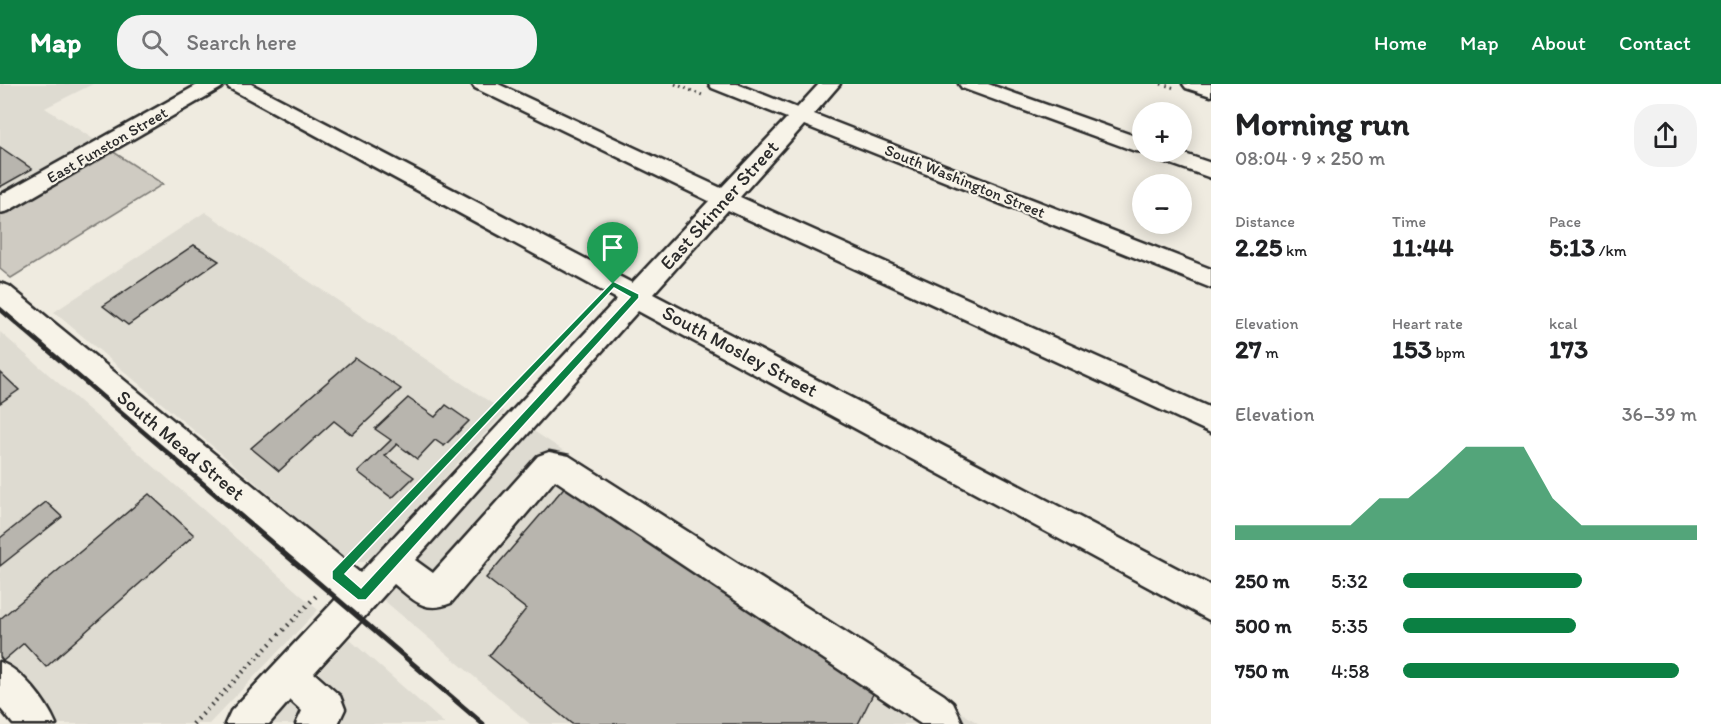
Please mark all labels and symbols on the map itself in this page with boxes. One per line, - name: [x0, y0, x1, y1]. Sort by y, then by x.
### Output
- street label: East Funston Street: [43, 103, 171, 187]
- street label: East Skinner Street: [655, 135, 783, 275]
- street label: South Washington Street: [882, 140, 1048, 222]
- pin: [587, 222, 638, 284]
- street label: South Mosley Street: [658, 300, 822, 402]
- street label: South Mead Street: [112, 385, 250, 505]

